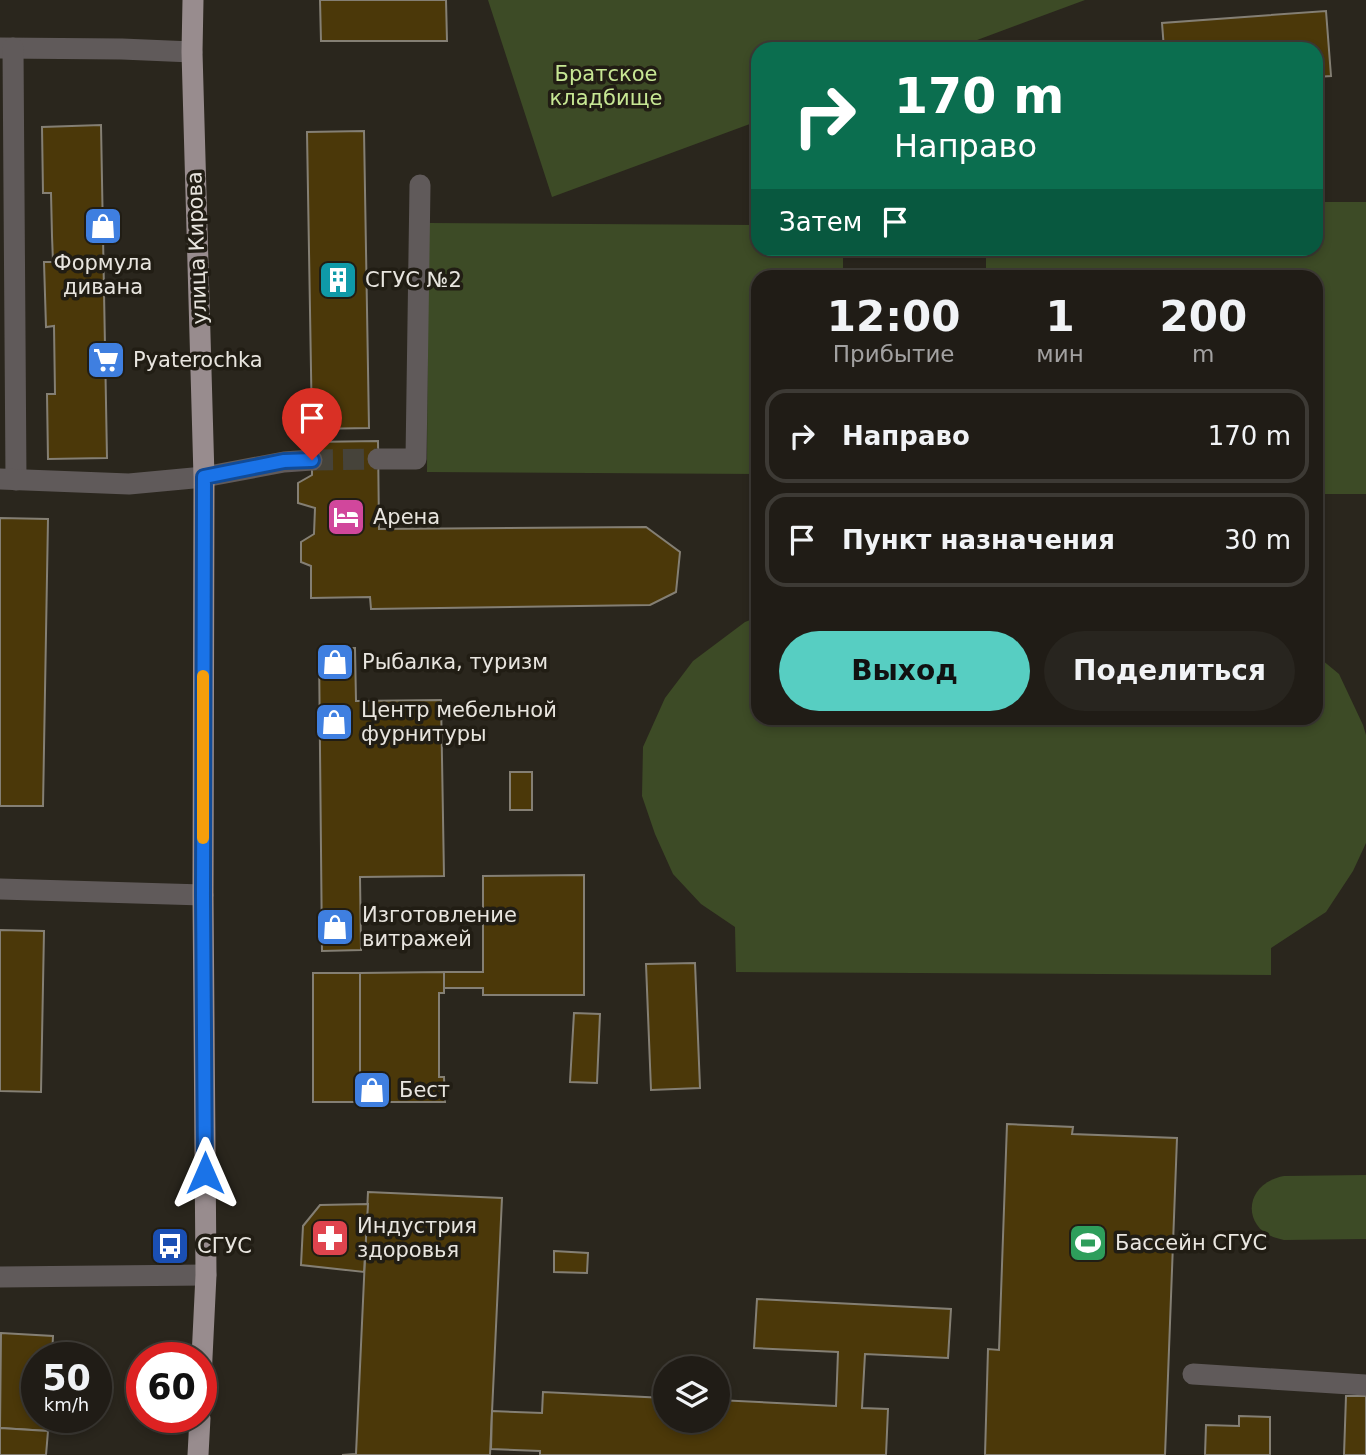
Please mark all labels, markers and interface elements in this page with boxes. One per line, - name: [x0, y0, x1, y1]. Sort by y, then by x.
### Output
- park label: Братское кладбище: [550, 62, 662, 110]
- text: 170 m: [894, 68, 1064, 125]
- icon: right: [779, 70, 870, 161]
- text: Направо: [894, 127, 1037, 165]
- street label: улица Кирова: [182, 171, 212, 325]
- icon: arrive: [876, 203, 914, 241]
- shop icon: Формула дивана: [82, 205, 124, 247]
- text: Затем: [779, 207, 862, 237]
- place label: Формула дивана: [54, 251, 152, 299]
- building icon: СГУС №2: [317, 259, 359, 301]
- place label: СГУС №2: [365, 268, 462, 292]
- text: 12:00: [827, 292, 961, 341]
- text: 1: [1045, 292, 1075, 341]
- text: 200: [1159, 292, 1247, 341]
- supermarket icon: Pyaterochka: [85, 339, 127, 381]
- text: Прибытие: [833, 341, 955, 367]
- text: мин: [1036, 341, 1084, 367]
- text: m: [1192, 341, 1215, 367]
- place label: Pyaterochka: [133, 348, 263, 372]
- pin: [282, 388, 342, 460]
- icon: arrive: [293, 399, 331, 437]
- icon: right: [783, 417, 821, 455]
- text: Направо: [842, 421, 970, 451]
- text: 170 m: [1208, 421, 1291, 451]
- hotel icon: Арена: [325, 496, 367, 538]
- place label: Арена: [373, 505, 440, 529]
- icon: arrive: [783, 521, 821, 559]
- text: Пункт назначения: [842, 525, 1115, 555]
- text: 30 m: [1224, 525, 1291, 555]
- button: Выход: [779, 631, 1030, 711]
- button: Поделиться: [1044, 631, 1295, 711]
- shop icon: Рыбалка, туризм: [314, 641, 356, 683]
- place label: Рыбалка, туризм: [362, 650, 548, 674]
- place label: Центр мебельной фурнитуры: [361, 698, 557, 746]
- shop icon: Центр мебельной фурнитуры: [313, 701, 355, 743]
- place label: Изготовление витражей: [362, 903, 517, 951]
- shop icon: Изготовление витражей: [314, 906, 356, 948]
- shop icon: Бест: [351, 1069, 393, 1111]
- place label: Бест: [399, 1078, 450, 1102]
- position arrow: [168, 1136, 242, 1210]
- place label: Индустрия здоровья: [357, 1214, 477, 1262]
- pharmacy icon: Индустрия здоровья: [309, 1217, 351, 1259]
- sports icon: Бассейн СГУС: [1067, 1222, 1109, 1264]
- bus stop icon: СГУС: [149, 1225, 191, 1267]
- place label: Бассейн СГУС: [1115, 1231, 1267, 1255]
- place label: СГУС: [197, 1234, 252, 1258]
- speed limit sign: 60: [126, 1342, 217, 1433]
- map controls: [653, 1356, 730, 1433]
- button: layers: [653, 1356, 730, 1433]
- text: 50: [42, 1358, 91, 1398]
- text: km/h: [44, 1394, 89, 1415]

